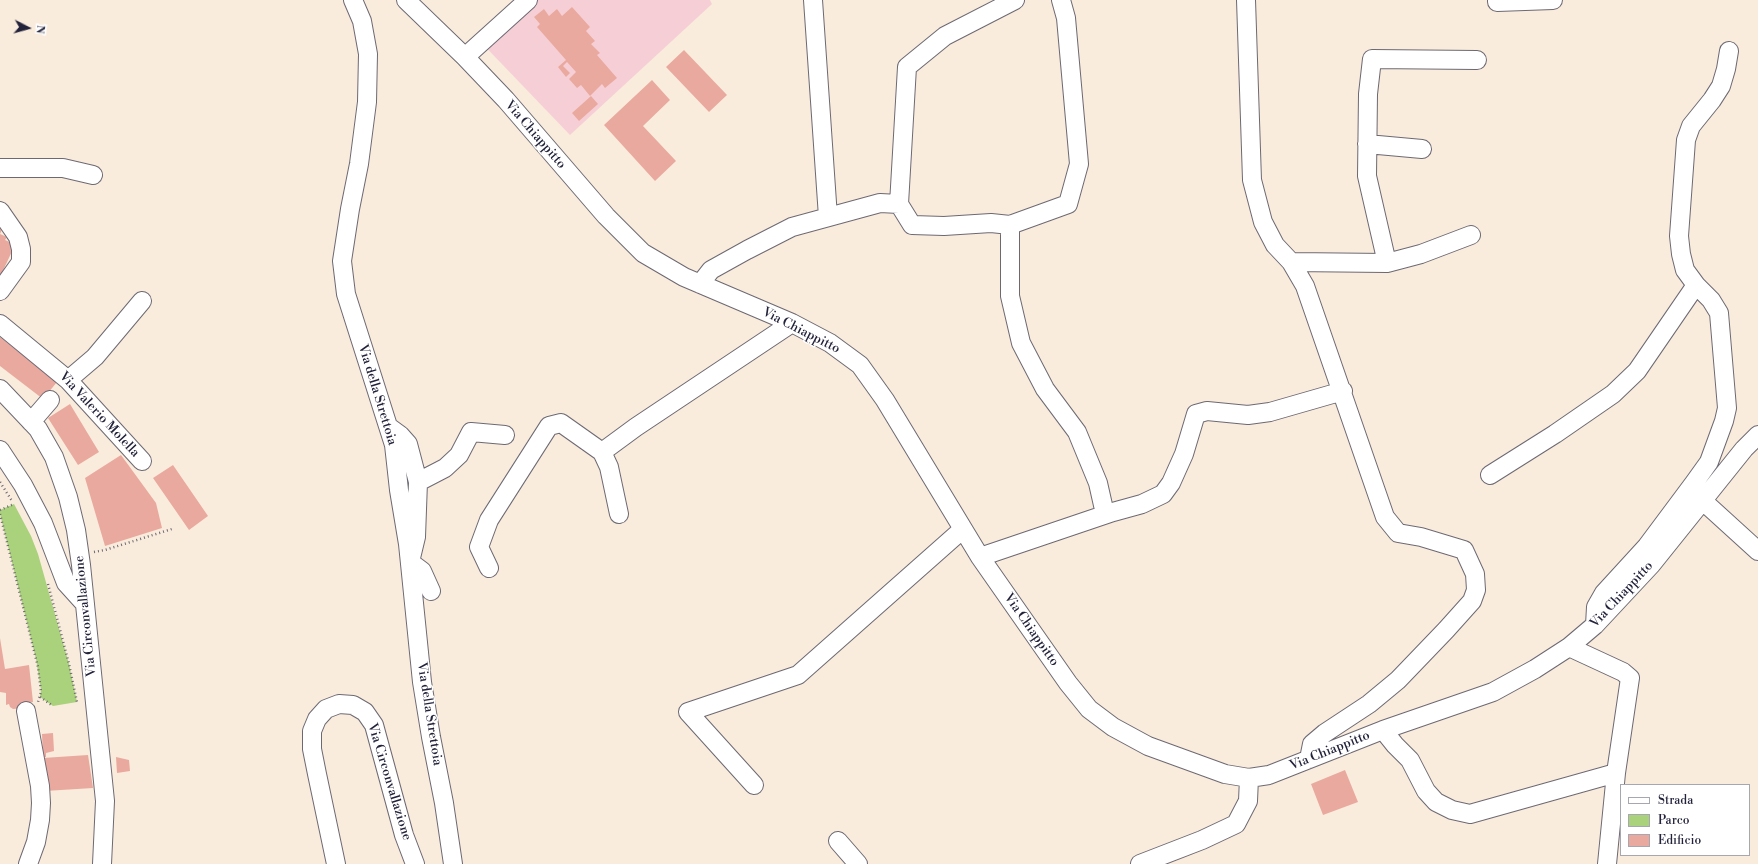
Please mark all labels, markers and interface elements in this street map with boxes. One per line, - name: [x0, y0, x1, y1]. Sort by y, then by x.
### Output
- north arrow: [8, 8, 48, 48]
- text: N: [33, 24, 47, 34]
- street label: Via Chiappitto: [501, 98, 569, 172]
- street label: Via Chiappitto: [760, 305, 842, 357]
- street label: Via della Strettoia: [354, 343, 400, 447]
- street label: Via Valerio Molella: [55, 369, 143, 461]
- street label: Via Circonvallazione: [72, 555, 100, 677]
- street label: Via Chiappitto: [1587, 559, 1657, 631]
- street label: Via Chiappitto: [1000, 591, 1062, 669]
- street label: Via della Strettoia: [413, 661, 445, 767]
- street label: Via Circonvallazione: [364, 722, 414, 842]
- street label: Via Chiappitto: [1288, 728, 1372, 774]
- legend: [1620, 784, 1750, 856]
- text: Strada: [1658, 793, 1693, 808]
- text: Parco: [1658, 813, 1690, 828]
- text: Edificio: [1658, 833, 1701, 848]

